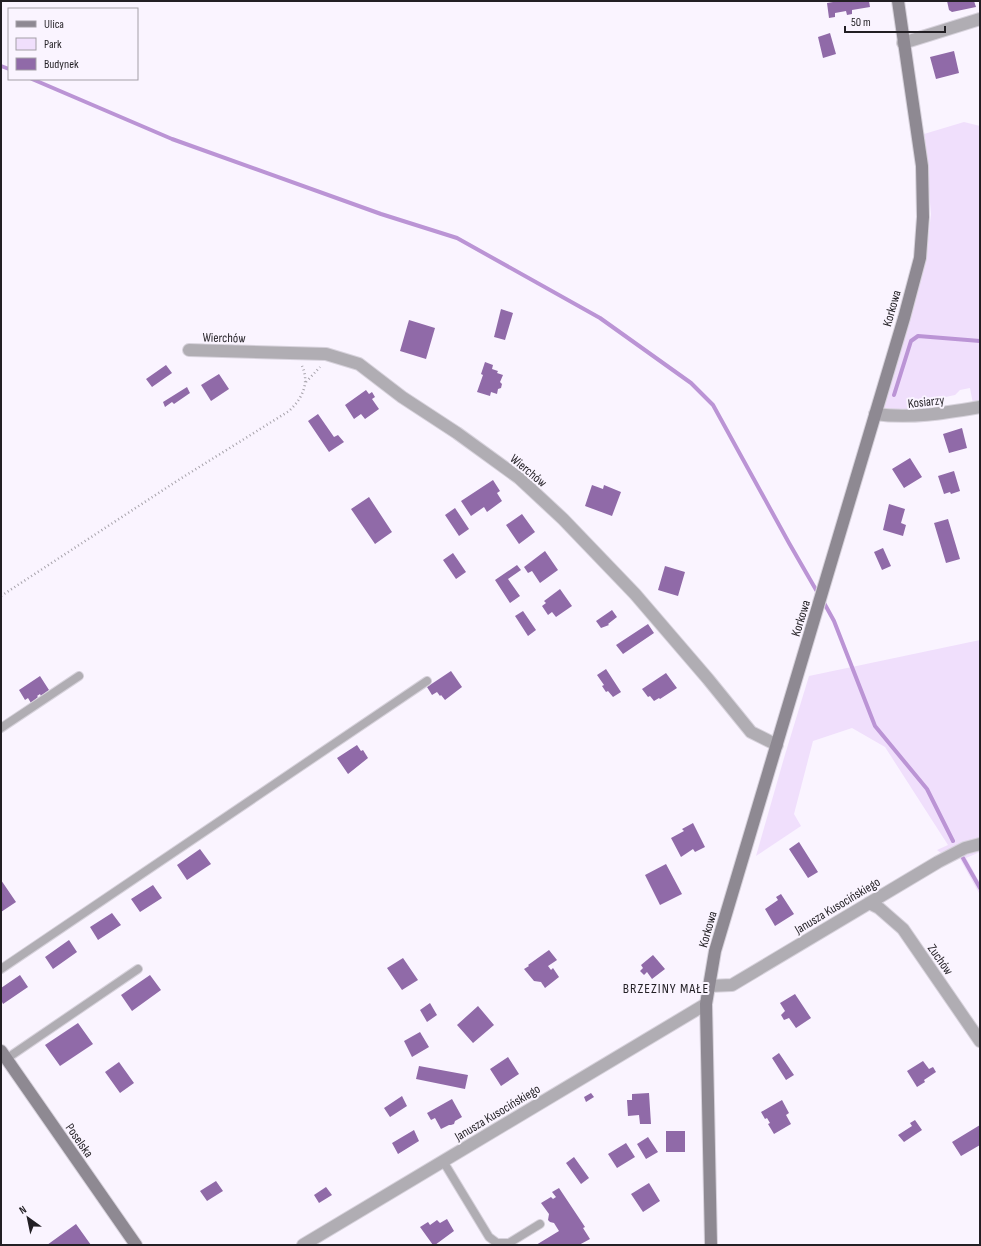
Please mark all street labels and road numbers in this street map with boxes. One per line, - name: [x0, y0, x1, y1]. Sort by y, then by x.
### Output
- street label: Korkowa: [879, 288, 905, 328]
- street label: Wierchów: [202, 330, 246, 346]
- street label: Kosiarzy: [907, 392, 945, 412]
- street label: Wierchów: [507, 451, 551, 491]
- street label: Korkowa: [788, 598, 814, 638]
- street label: Janusza Kusocińskiego: [791, 874, 883, 938]
- street label: Korkowa: [695, 909, 721, 949]
- street label: Zuchów: [924, 941, 957, 979]
- street label: Janusza Kusocińskiego: [451, 1081, 543, 1145]
- street label: Poselska: [62, 1120, 97, 1161]

